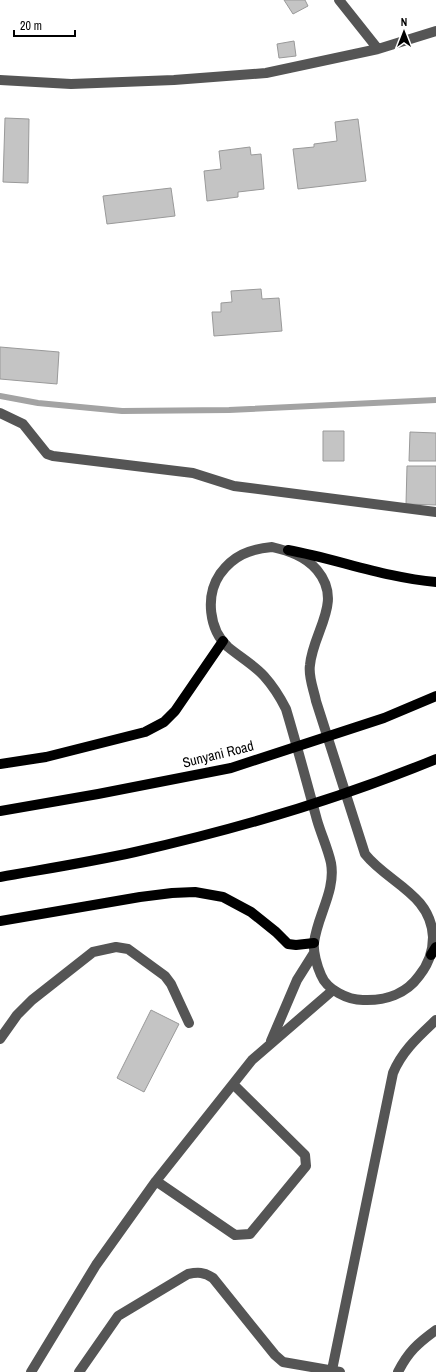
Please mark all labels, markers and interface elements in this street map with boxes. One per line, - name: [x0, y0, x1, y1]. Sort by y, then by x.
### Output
- scale bar: [14, 12, 75, 38]
- north arrow: [384, 12, 424, 52]
- text: N: [401, 15, 407, 29]
- text: 20 m: [20, 18, 42, 34]
- street label: Sunyani Road: [181, 736, 255, 772]

